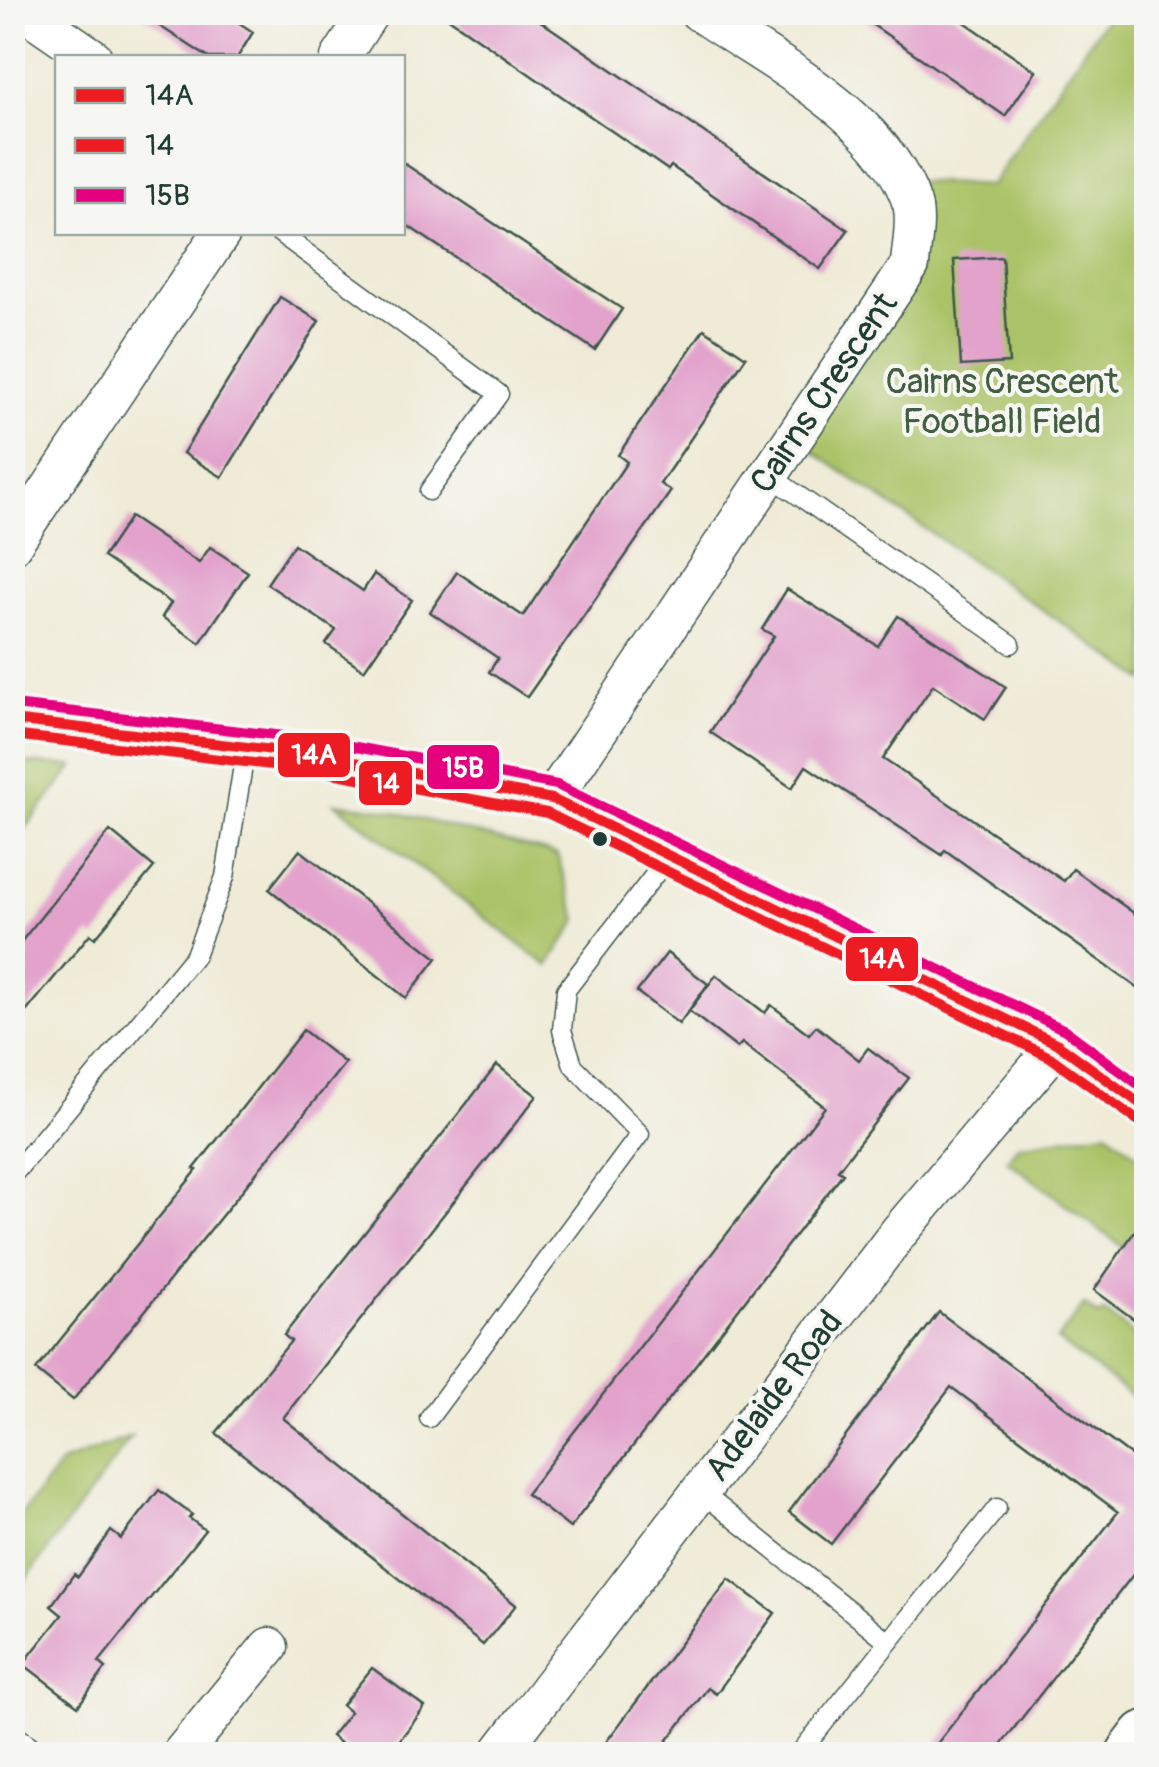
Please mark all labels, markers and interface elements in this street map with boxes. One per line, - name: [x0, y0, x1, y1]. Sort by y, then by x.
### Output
- legend: [55, 55, 405, 235]
- text: 14A: [145, 77, 194, 114]
- text: 14: [145, 127, 174, 164]
- text: 15B: [145, 177, 190, 214]
- street label: Cairns Crescent: [741, 283, 908, 502]
- park label: Cairns Crescent Football Field: [885, 360, 1119, 444]
- line badge: 14A: [276, 731, 352, 779]
- text: 14A: [291, 738, 337, 773]
- line badge: 15B: [425, 743, 501, 791]
- text: 15B: [442, 751, 484, 786]
- line badge: 14: [357, 759, 414, 807]
- text: 14: [372, 767, 400, 802]
- unlabelled marker: [590, 829, 610, 849]
- line badge: 14A: [844, 935, 920, 983]
- text: 14A: [859, 942, 905, 977]
- street label: Adelaide Road: [695, 1302, 853, 1490]

